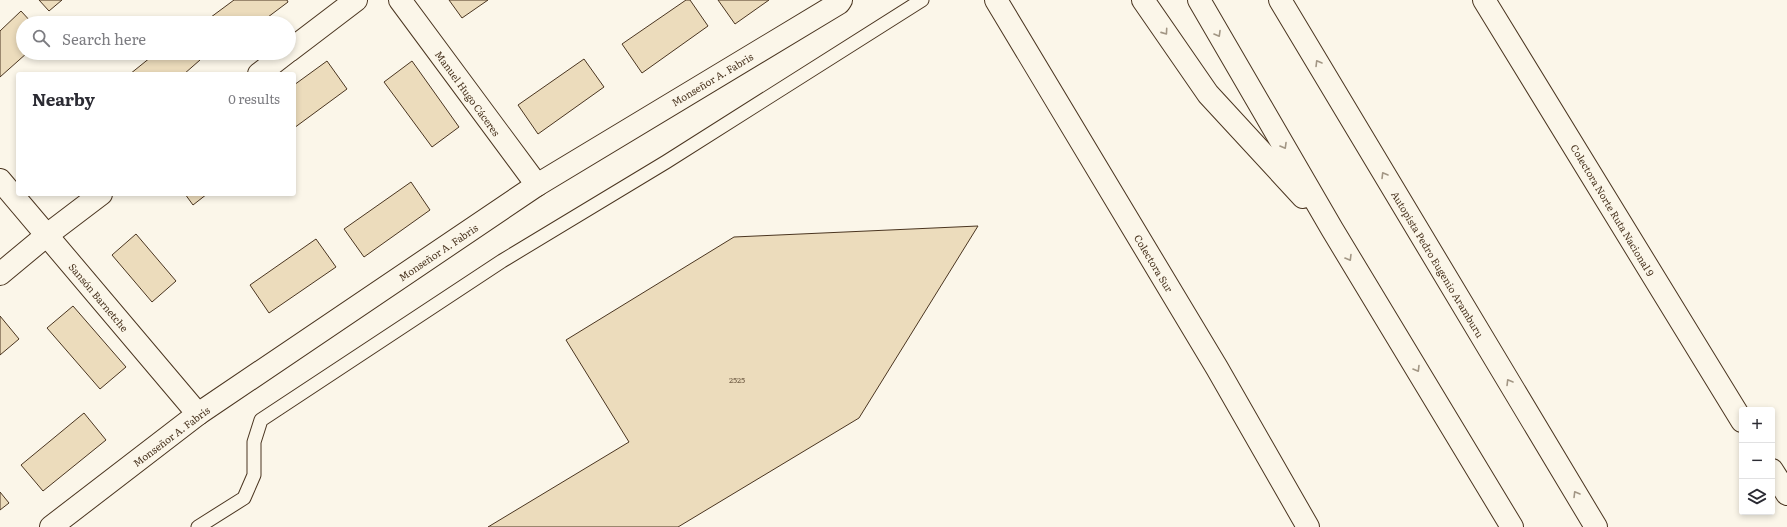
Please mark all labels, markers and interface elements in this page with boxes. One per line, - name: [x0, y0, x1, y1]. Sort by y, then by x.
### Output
- search box: [16, 16, 296, 60]
- icon: search: [30, 27, 52, 49]
- text: Search here: [62, 27, 146, 50]
- one-way arrow: [1160, 28, 1168, 35]
- one-way arrow: [1214, 30, 1221, 37]
- street label: Manuel Hugo Cáceres: [432, 47, 504, 139]
- street label: Monseñor A. Fabris: [668, 48, 756, 109]
- one-way arrow: [1315, 60, 1322, 67]
- text: Nearby: [32, 86, 95, 111]
- text: 0 results: [228, 89, 280, 108]
- street label: Colectora Norte Ruta Nacional 9: [1568, 141, 1658, 279]
- one-way arrow: [1279, 142, 1286, 149]
- one-way arrow: [1382, 172, 1389, 179]
- street label: Autopista Pedro Eugenio Aramburu: [1388, 188, 1488, 341]
- street label: Monseñor A. Fabris: [395, 220, 481, 284]
- street label: Colectora Sur: [1131, 231, 1177, 295]
- one-way arrow: [1345, 254, 1352, 261]
- street label: Sansón Barnetche: [66, 259, 132, 335]
- one-way arrow: [1412, 365, 1419, 372]
- house number: 2525: [729, 374, 745, 385]
- one-way arrow: [1506, 379, 1514, 386]
- street label: Monseñor A. Fabris: [129, 402, 213, 470]
- map controls: [1739, 407, 1775, 515]
- button: +: [1739, 407, 1775, 443]
- button: −: [1739, 443, 1775, 479]
- button: layers: [1739, 479, 1775, 515]
- one-way arrow: [1573, 491, 1581, 498]

